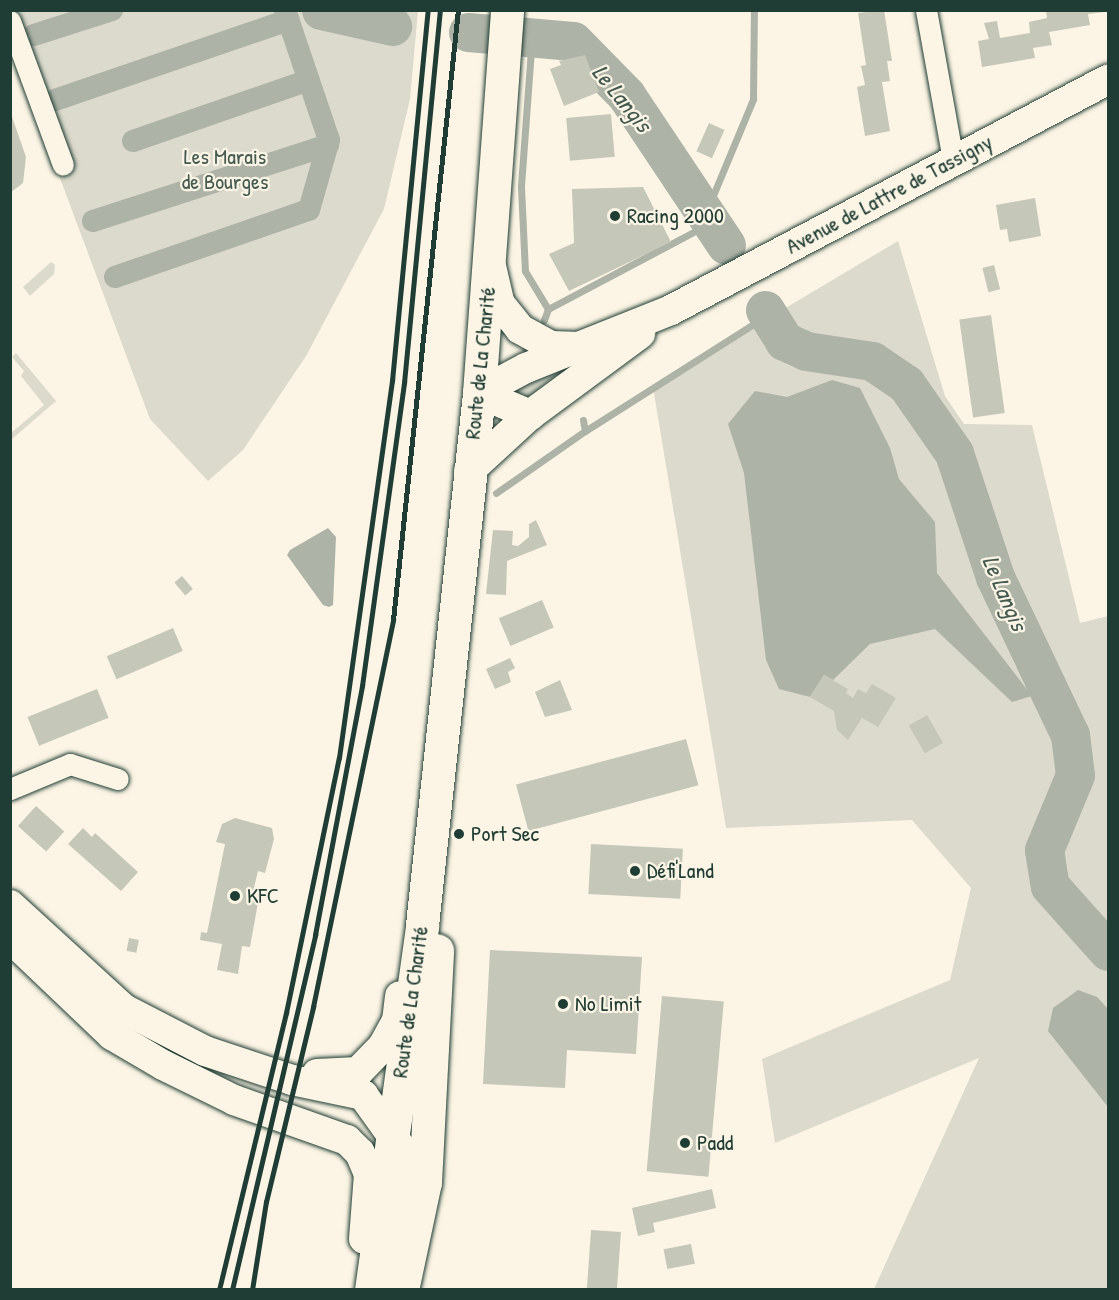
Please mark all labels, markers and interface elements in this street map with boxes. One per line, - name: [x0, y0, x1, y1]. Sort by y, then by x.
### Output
- water label: Le Langis: [586, 58, 658, 138]
- street label: Avenue de Lattre de Tassigny: [781, 128, 997, 260]
- park label: Les Marais de Bourges: [182, 143, 268, 194]
- place label: Racing 2000: [627, 203, 724, 229]
- marker: Racing 2000: [608, 209, 622, 223]
- street label: Route de La Charité: [459, 286, 501, 440]
- water label: Le Langis: [976, 551, 1034, 635]
- place label: Port Sec: [471, 821, 539, 847]
- marker: Port Sec: [452, 827, 466, 841]
- place label: Défi'Land: [647, 858, 714, 884]
- marker: Défi'Land: [628, 864, 642, 878]
- place label: KFC: [247, 883, 279, 909]
- marker: KFC: [228, 889, 242, 903]
- street label: Route de La Charité: [386, 924, 434, 1080]
- place label: No Limit: [575, 991, 641, 1017]
- marker: No Limit: [556, 997, 570, 1011]
- place label: Padd: [697, 1130, 733, 1156]
- marker: Padd: [678, 1136, 692, 1150]

